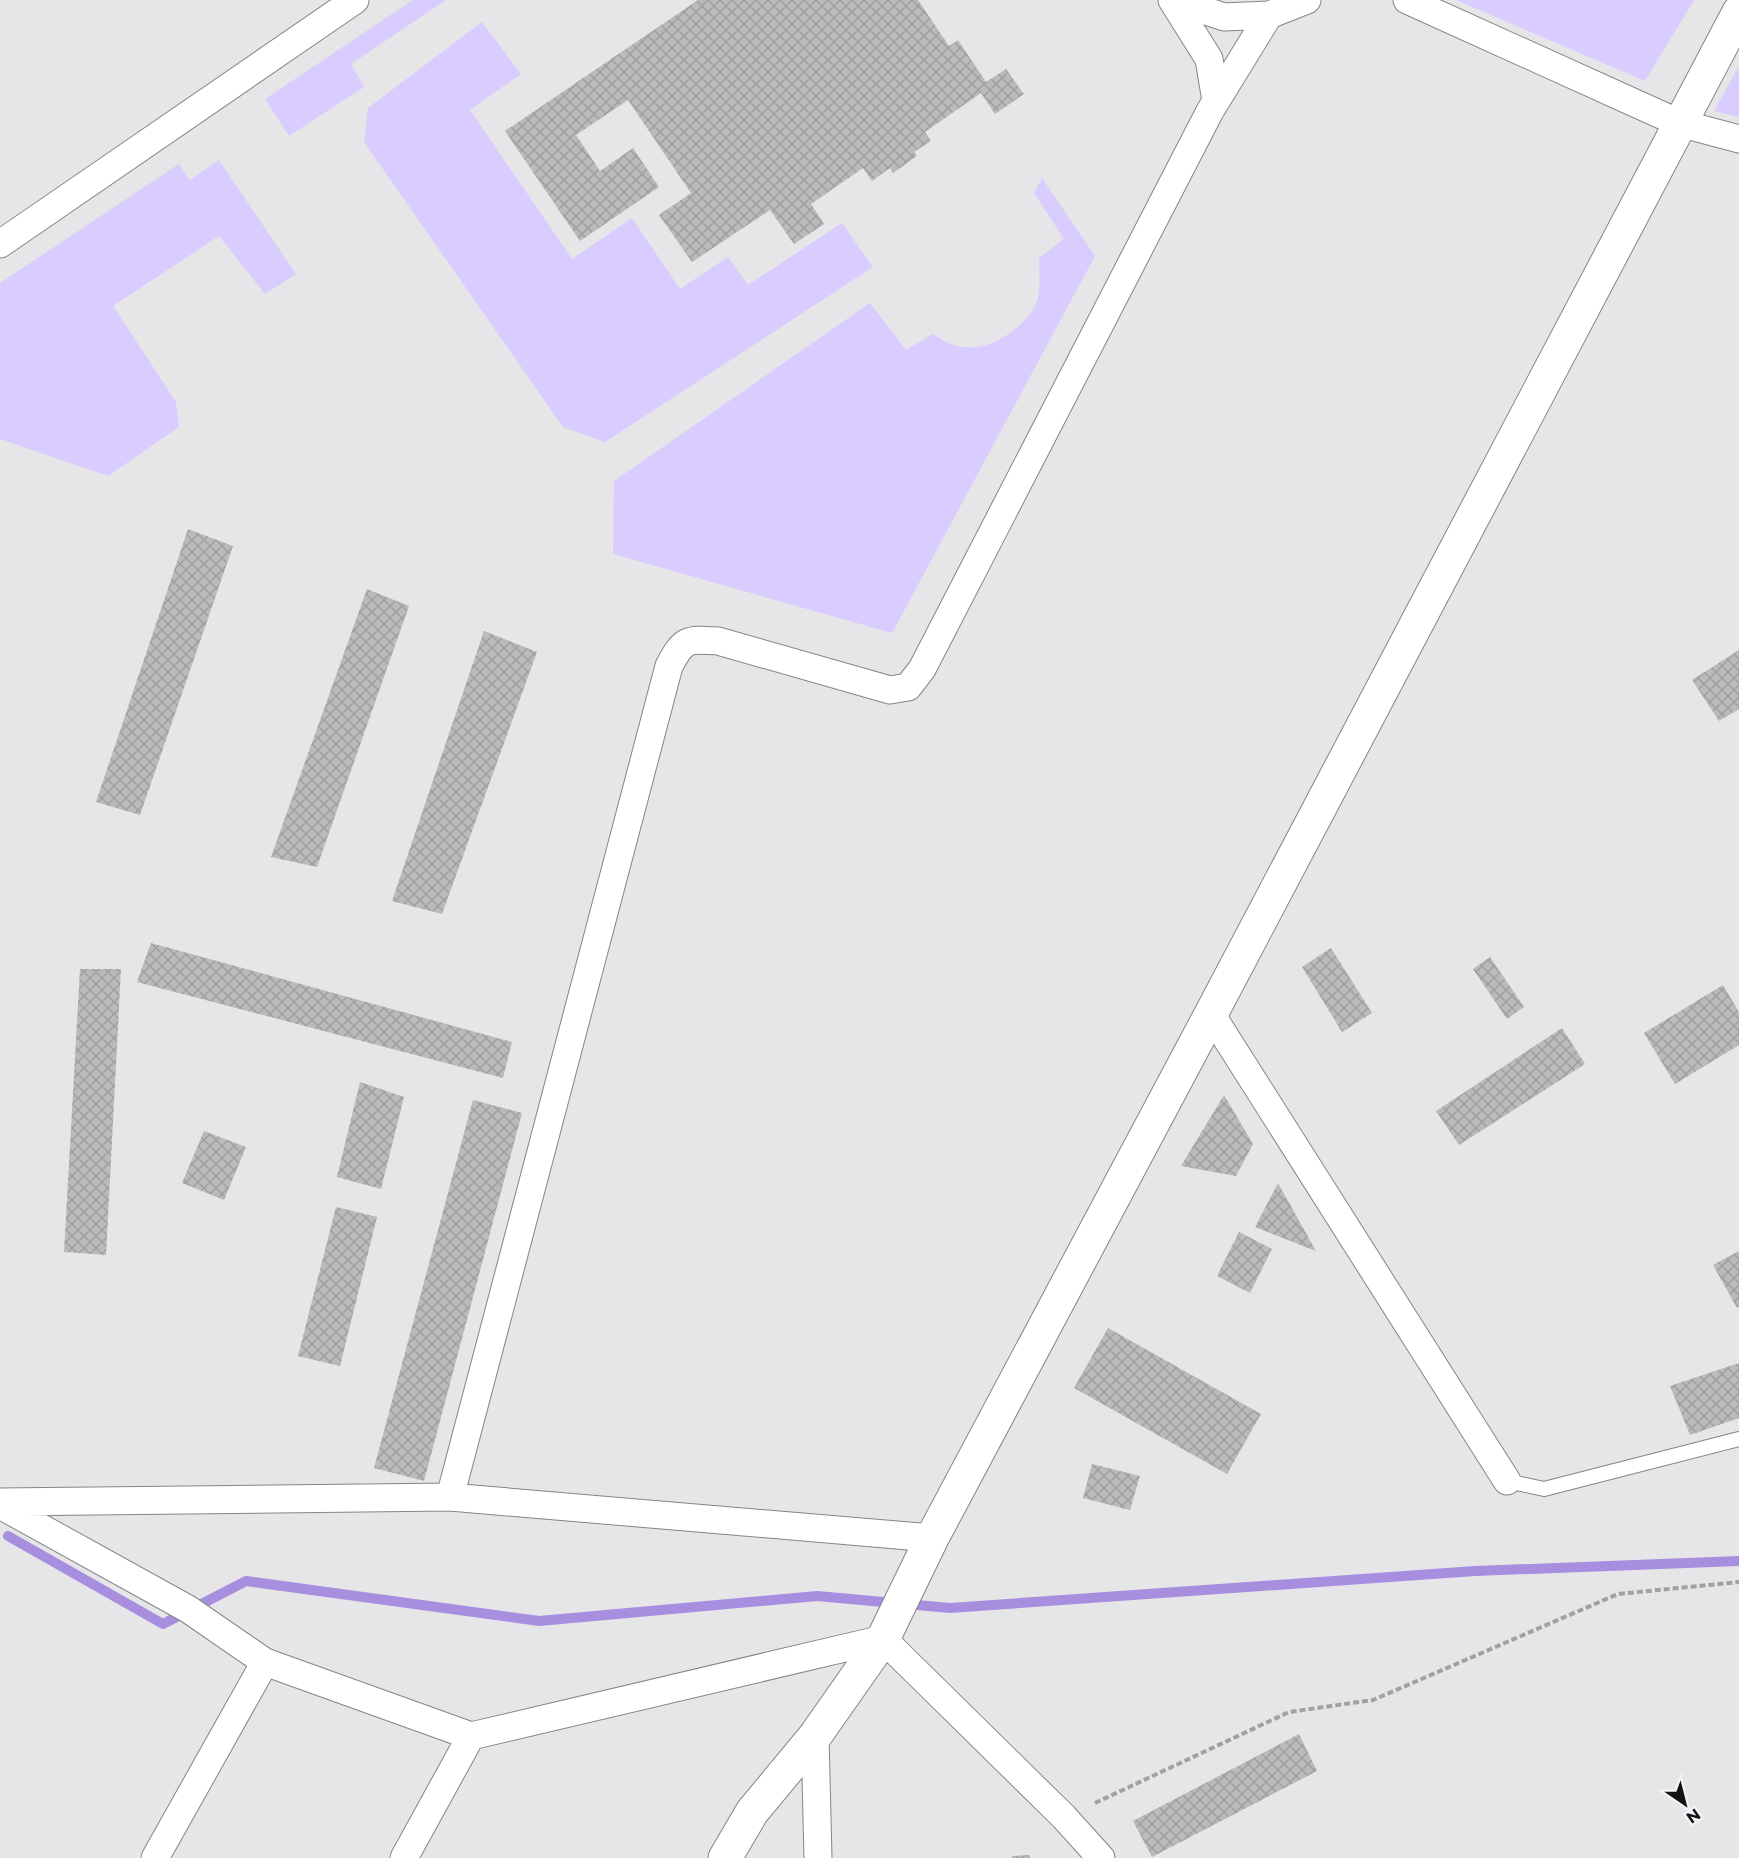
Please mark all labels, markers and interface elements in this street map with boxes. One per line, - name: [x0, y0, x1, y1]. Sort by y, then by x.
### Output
- north arrow: [1655, 1774, 1715, 1834]
- text: N: [1683, 1804, 1704, 1827]

